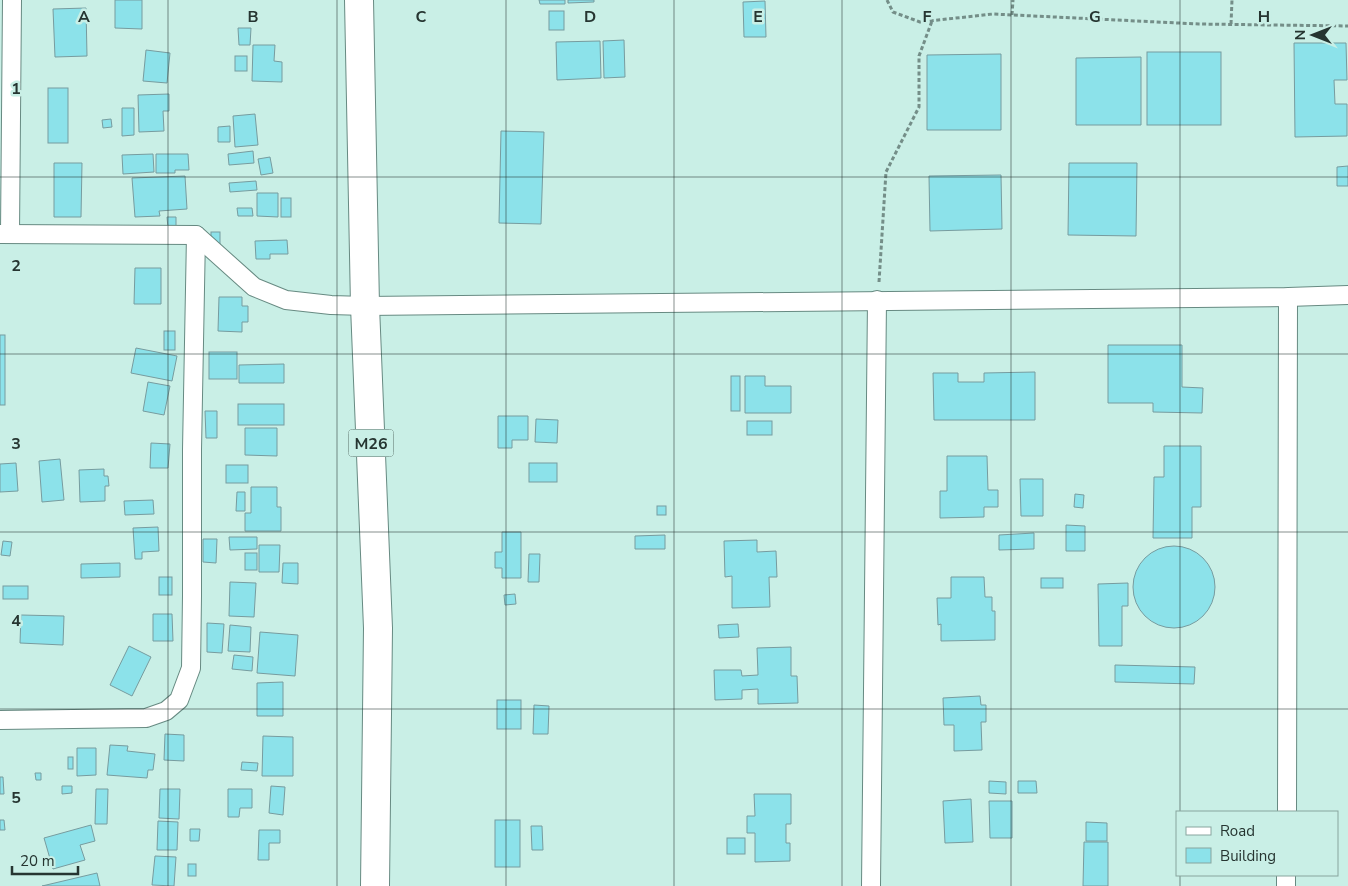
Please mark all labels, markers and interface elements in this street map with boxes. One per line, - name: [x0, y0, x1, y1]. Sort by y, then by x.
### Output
- text: A: [78, 6, 90, 28]
- text: B: [247, 6, 259, 28]
- text: C: [416, 6, 427, 28]
- text: D: [584, 6, 596, 28]
- text: E: [753, 6, 763, 28]
- text: F: [923, 6, 932, 28]
- text: G: [1089, 6, 1101, 28]
- text: H: [1258, 6, 1270, 28]
- north arrow: [1288, 10, 1338, 60]
- text: N: [1291, 30, 1310, 40]
- text: 1: [11, 78, 21, 100]
- text: 2: [11, 255, 21, 277]
- road number: M26: [348, 429, 394, 456]
- text: 3: [11, 433, 21, 455]
- text: 4: [11, 610, 21, 632]
- text: 5: [11, 787, 21, 809]
- legend: [1176, 811, 1338, 876]
- text: Road: [1220, 821, 1255, 841]
- scale bar: [12, 844, 79, 876]
- text: Building: [1220, 846, 1276, 866]
- text: 20 m: [20, 851, 55, 871]

